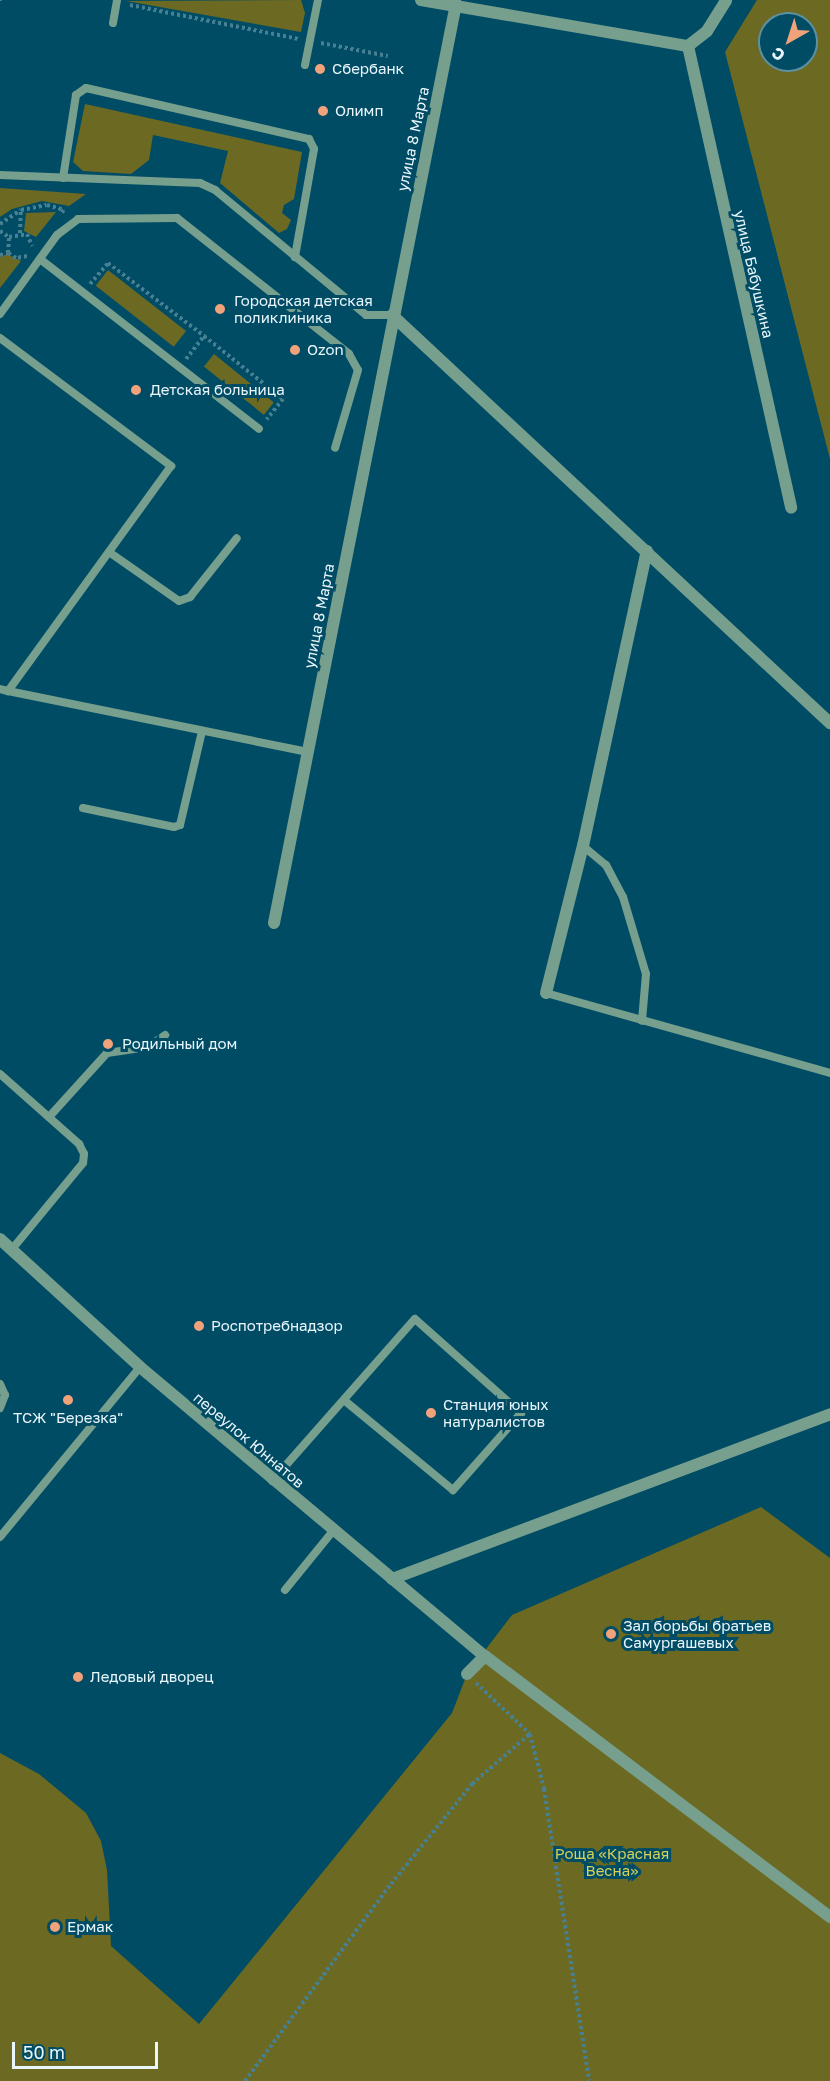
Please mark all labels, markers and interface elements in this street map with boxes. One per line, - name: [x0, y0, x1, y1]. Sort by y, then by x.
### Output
- north arrow: [758, 12, 818, 72]
- text: С: [767, 43, 789, 66]
- place label: Сбербанк: [332, 60, 404, 78]
- marker: Сбербанк: [313, 62, 327, 76]
- street label: улица 8 Марта: [393, 85, 433, 193]
- place label: Олимп: [335, 102, 383, 120]
- marker: Олимп: [316, 104, 330, 118]
- street label: улица Бабушкина: [731, 208, 777, 340]
- place label: Городская детская поликлиника: [234, 291, 373, 326]
- marker: Городская детская поликлиника: [211, 300, 229, 318]
- place label: Ozon: [307, 341, 344, 359]
- marker: Ozon: [288, 343, 302, 357]
- marker: Детская больница: [127, 381, 145, 399]
- place label: Детская больница: [150, 381, 285, 399]
- street label: улица 8 Марта: [300, 562, 338, 670]
- marker: Родильный дом: [99, 1035, 117, 1053]
- place label: Родильный дом: [122, 1035, 237, 1053]
- place label: Роспотребнадзор: [211, 1317, 343, 1335]
- marker: Роспотребнадзор: [192, 1319, 206, 1333]
- street label: переулок Юннатов: [190, 1388, 308, 1492]
- marker: ТСЖ "Березка": [61, 1393, 75, 1407]
- place label: Станция юных натуралистов: [443, 1395, 549, 1430]
- marker: Станция юных натуралистов: [424, 1406, 438, 1420]
- place label: ТСЖ "Березка": [13, 1409, 123, 1427]
- place label: Зал борьбы братьев Самургашевых: [623, 1616, 771, 1651]
- marker: Зал борьбы братьев Самургашевых: [604, 1627, 618, 1641]
- place label: Ледовый дворец: [90, 1668, 213, 1686]
- marker: Ледовый дворец: [71, 1670, 85, 1684]
- park label: Роща «Красная Весна»: [555, 1844, 669, 1879]
- place label: Ермак: [67, 1918, 113, 1936]
- marker: Ермак: [48, 1920, 62, 1934]
- scale bar: [15, 2030, 160, 2068]
- text: 50 m: [23, 2041, 65, 2063]

